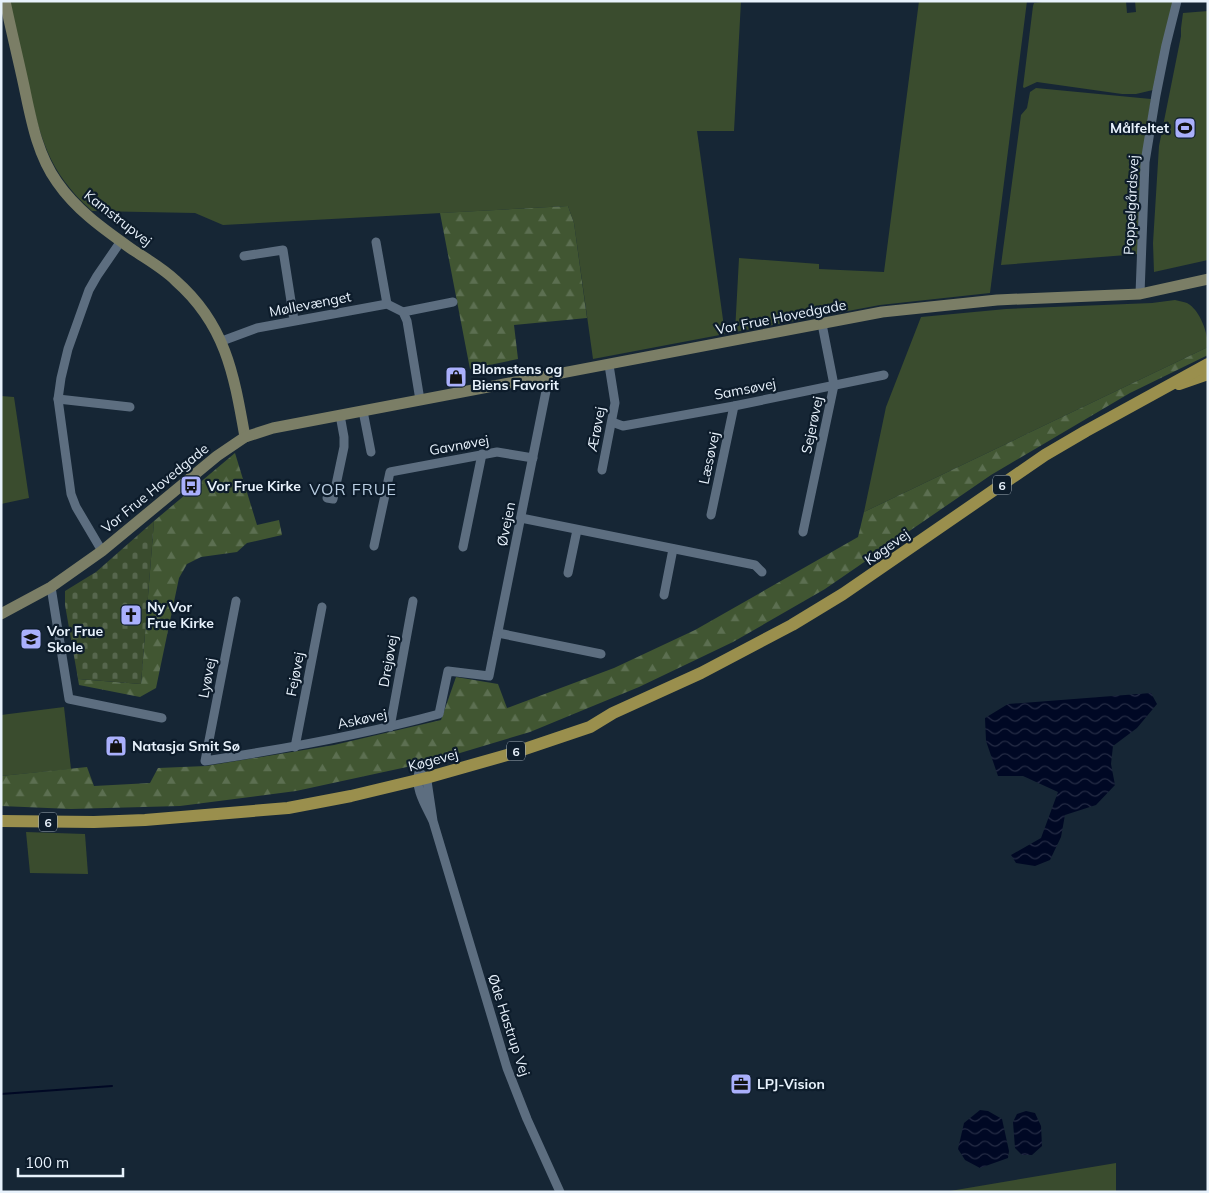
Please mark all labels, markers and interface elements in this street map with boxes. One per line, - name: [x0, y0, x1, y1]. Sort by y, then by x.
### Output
- sports icon: Målfeltet: [1173, 116, 1197, 140]
- place label: Målfeltet: [1110, 119, 1170, 137]
- street label: Poppelgårdsvej: [1119, 155, 1143, 255]
- street label: Kamstrupvej: [81, 186, 155, 250]
- street label: Møllevænget: [268, 287, 353, 321]
- street label: Vor Frue Hovedgade: [714, 296, 848, 338]
- place label: Blomstens og Biens Favorit: [472, 360, 562, 394]
- shop icon: Blomstens og Biens Favorit: [444, 365, 468, 389]
- street label: Samsøvej: [713, 374, 777, 404]
- street label: Sejerøvej: [797, 395, 827, 455]
- street label: Ærøvej: [583, 405, 609, 454]
- street label: Læsøvej: [695, 430, 723, 486]
- street label: Gavnøvej: [428, 431, 490, 459]
- street label: Vor Frue Hovedgade: [98, 439, 212, 537]
- bus stop icon: Vor Frue Kirke: [179, 474, 203, 498]
- road number: 6: [993, 476, 1011, 494]
- place label: Vor Frue Kirke: [206, 477, 301, 495]
- district label: VOR FRUE: [309, 479, 397, 499]
- street label: Øvejen: [493, 500, 519, 548]
- street label: Køgevej: [861, 525, 913, 569]
- place label: Ny Vor Frue Kirke: [147, 598, 214, 632]
- church icon: Ny Vor Frue Kirke: [119, 603, 143, 627]
- place label: Vor Frue Skole: [46, 622, 104, 656]
- school or university icon: Vor Frue Skole: [19, 627, 43, 651]
- street label: Drejøvej: [375, 634, 401, 688]
- street label: Fejøvej: [282, 650, 308, 698]
- street label: Lyøvej: [194, 656, 220, 700]
- street label: Askøvej: [335, 705, 389, 733]
- shop icon: Natasja Smit Sø: [104, 734, 128, 758]
- place label: Natasja Smit Sø: [132, 737, 240, 755]
- road number: 6: [507, 741, 525, 760]
- street label: Køgevej: [406, 745, 460, 775]
- road number: 6: [39, 812, 57, 832]
- street label: Øde Hastrup Vej: [484, 972, 534, 1078]
- office icon: LPJ-Vision: [729, 1072, 753, 1096]
- place label: LPJ-Vision: [757, 1075, 825, 1093]
- scale bar: [18, 1146, 122, 1178]
- text: 100 m: [25, 1153, 69, 1172]

